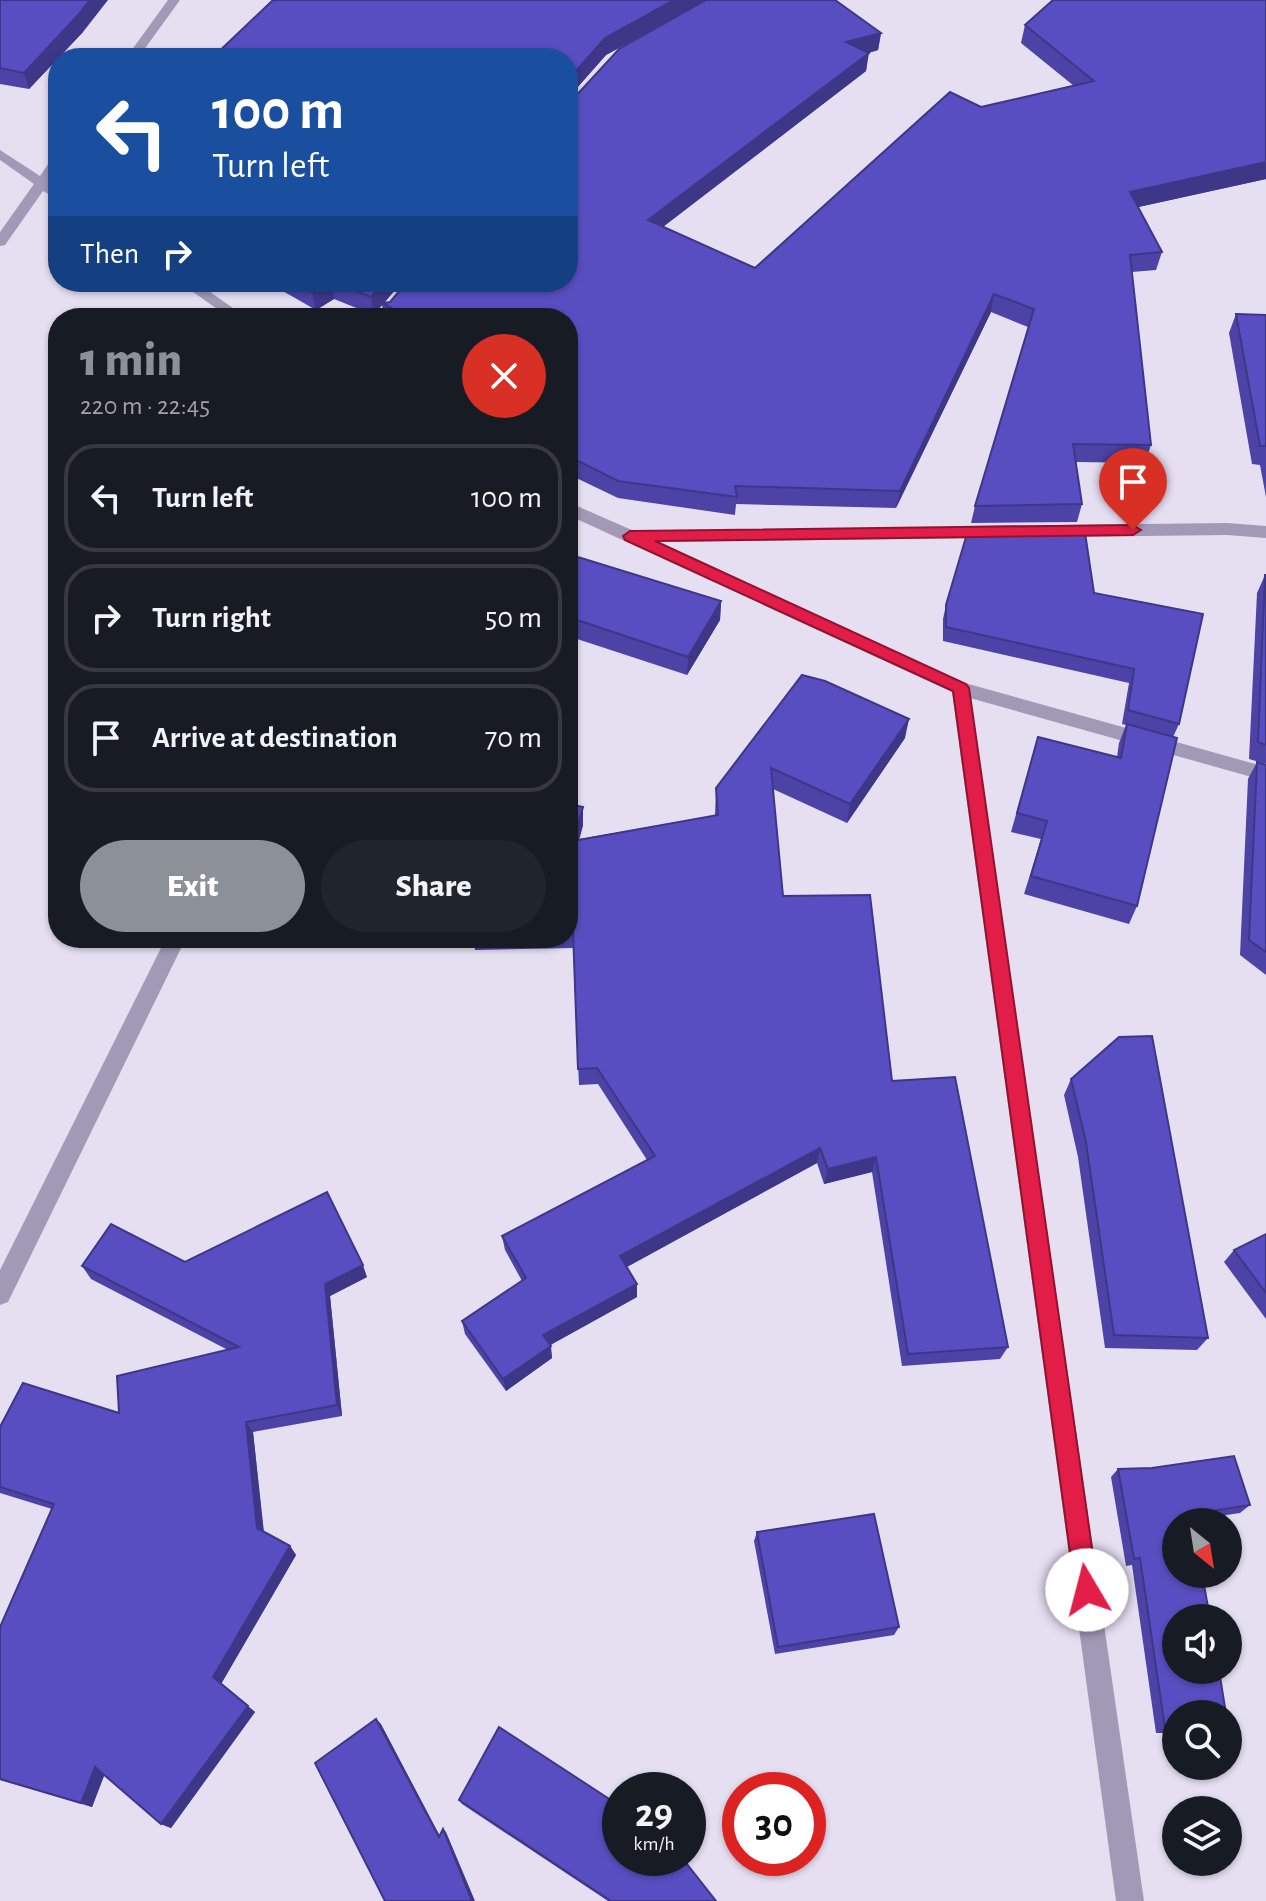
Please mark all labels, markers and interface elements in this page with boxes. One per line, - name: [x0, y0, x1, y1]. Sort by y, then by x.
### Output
- icon: left: [80, 80, 184, 184]
- text: 100 m: [212, 83, 344, 139]
- text: Turn left: [212, 148, 329, 184]
- icon: right: [155, 232, 199, 276]
- text: Then: [80, 239, 139, 269]
- button: close: [462, 334, 546, 418]
- text: 1 min: [80, 337, 182, 385]
- text: 220 m · 22:45: [80, 393, 210, 419]
- pin: [1099, 448, 1167, 530]
- icon: arrive: [1111, 460, 1155, 504]
- icon: left: [84, 476, 128, 520]
- text: Turn left: [152, 483, 253, 513]
- text: 100 m: [471, 483, 542, 513]
- icon: right: [84, 596, 128, 640]
- text: Turn right: [152, 603, 271, 633]
- text: 50 m: [485, 603, 542, 633]
- icon: arrive: [84, 716, 128, 760]
- text: Arrive at destination: [152, 723, 398, 753]
- text: 70 m: [485, 723, 542, 753]
- button: Exit: [80, 840, 305, 932]
- button: Share: [321, 840, 546, 932]
- north arrow: [1162, 1508, 1242, 1588]
- map controls: [1162, 1508, 1242, 1876]
- position arrow: [1045, 1548, 1129, 1632]
- button: sound: [1162, 1604, 1242, 1684]
- button: search: [1162, 1700, 1242, 1780]
- speed limit sign: 30: [722, 1772, 826, 1876]
- text: 29: [635, 1794, 673, 1834]
- button: layers: [1162, 1796, 1242, 1876]
- text: km/h: [633, 1834, 675, 1854]

